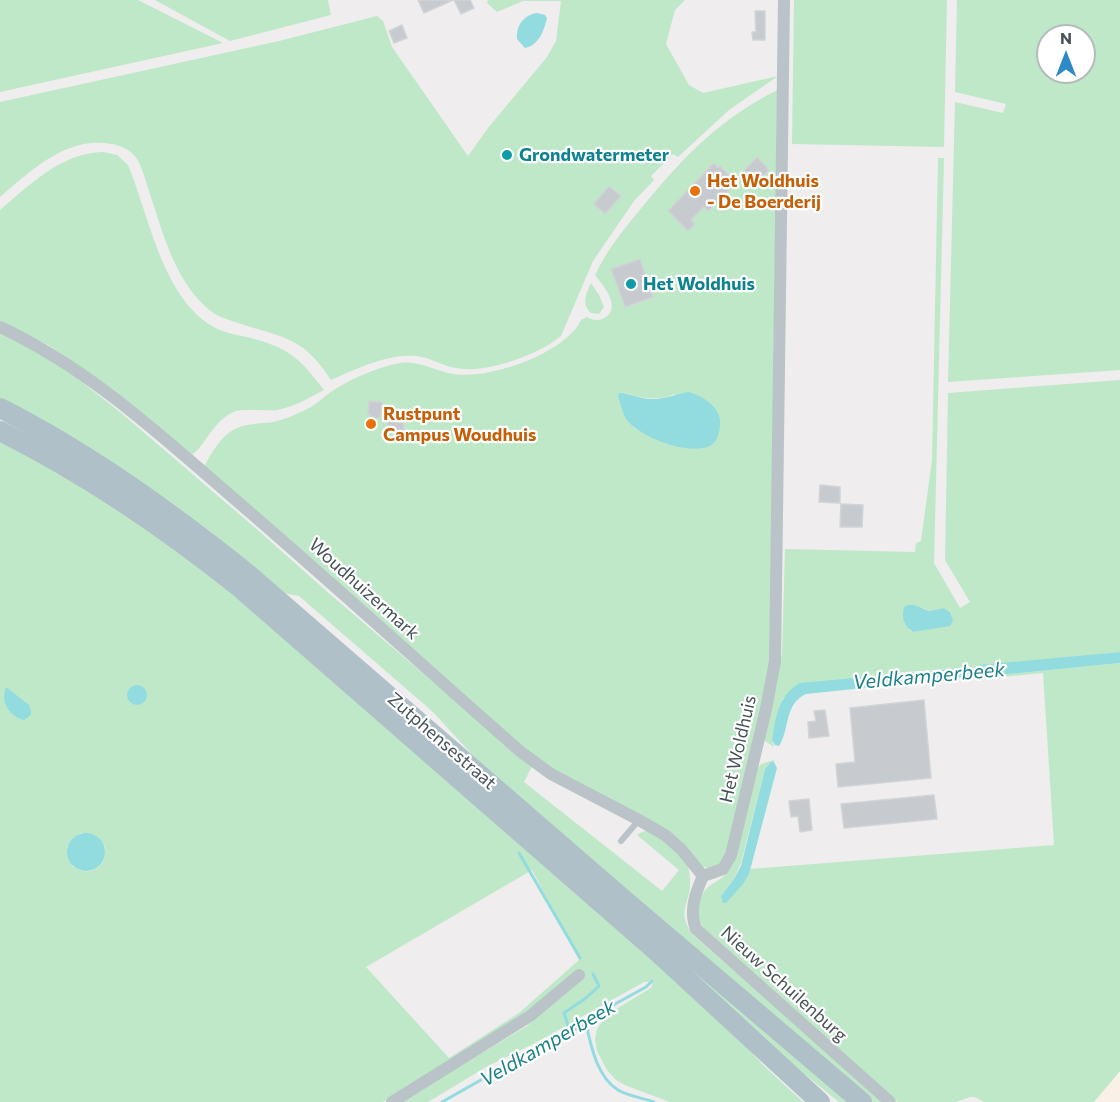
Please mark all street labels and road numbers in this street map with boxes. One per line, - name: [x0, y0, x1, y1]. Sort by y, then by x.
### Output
- street label: Woudhuizermark: [304, 534, 424, 644]
- street label: Zutphensestraat: [383, 688, 501, 794]
- street label: Het Woldhuis: [715, 693, 761, 805]
- street label: Nieuw Schuilenburg: [717, 922, 851, 1046]

